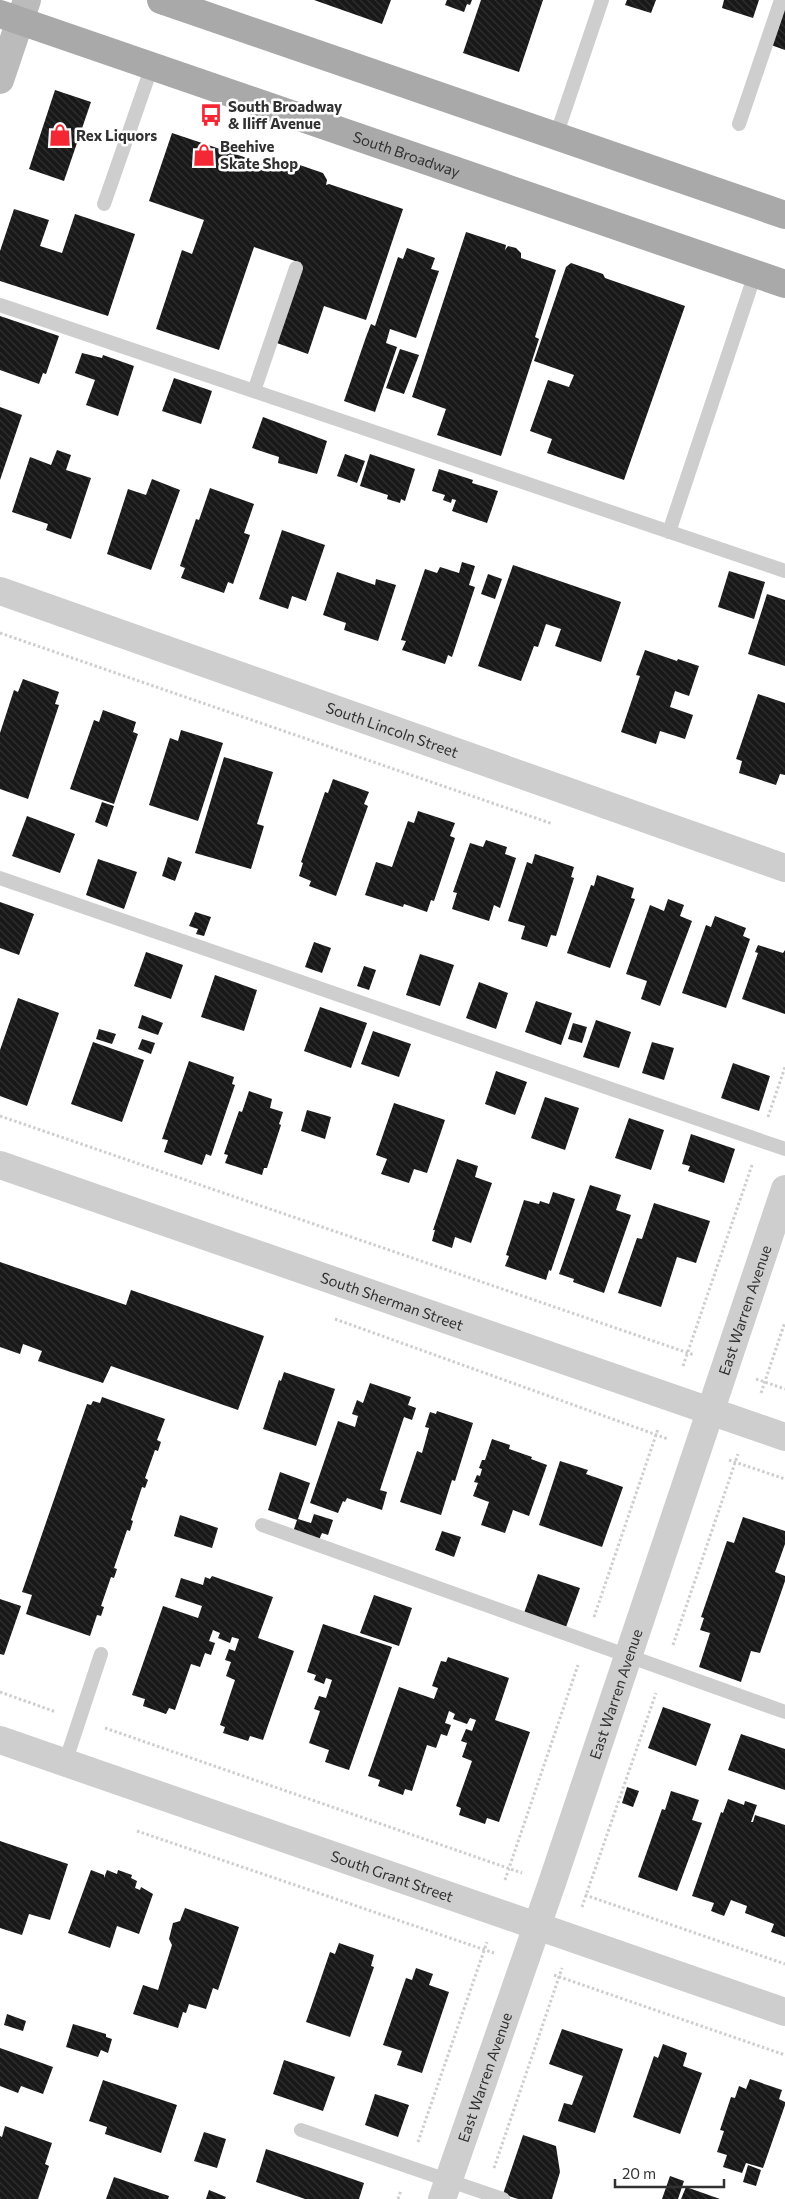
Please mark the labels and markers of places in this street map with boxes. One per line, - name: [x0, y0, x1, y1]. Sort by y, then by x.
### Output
- place label: South Broadway & Iliff Avenue: [228, 97, 343, 132]
- bus stop icon: South Broadway & Iliff Avenue: [198, 102, 224, 128]
- shop icon: Rex Liquors: [47, 122, 73, 148]
- place label: Rex Liquors: [76, 126, 157, 144]
- place label: Beehive Skate Shop: [220, 137, 298, 172]
- shop icon: Beehive Skate Shop: [191, 142, 217, 168]

